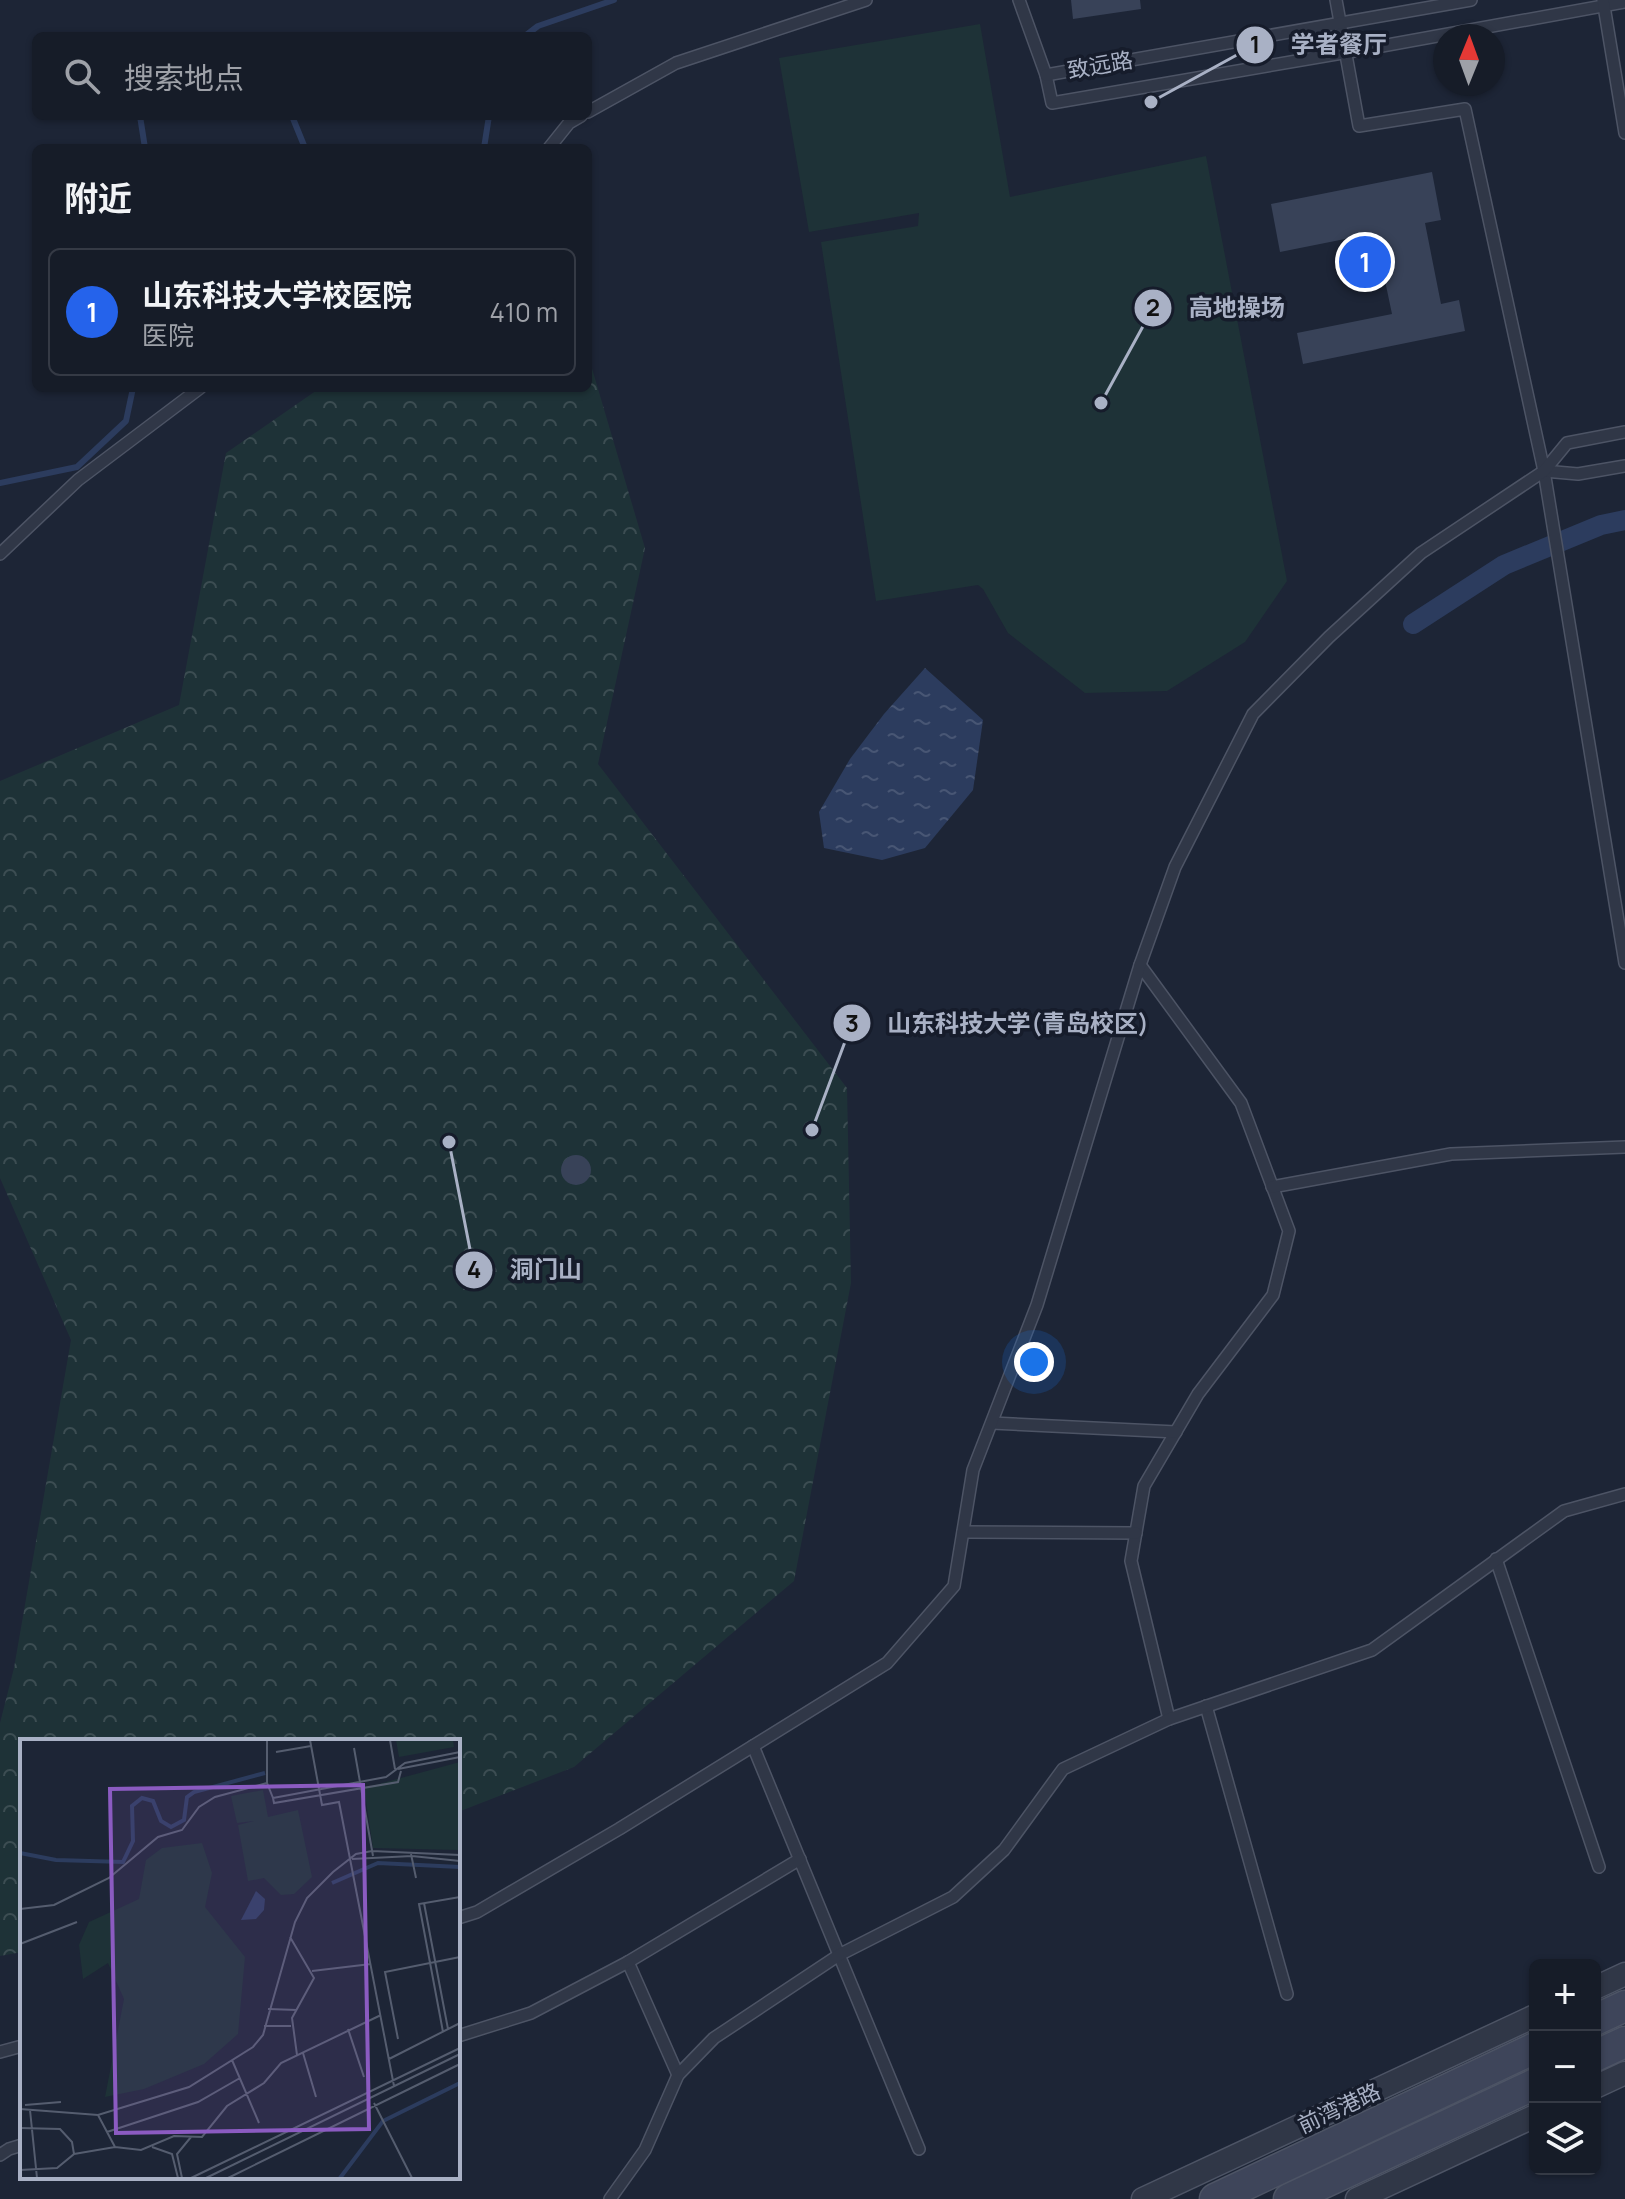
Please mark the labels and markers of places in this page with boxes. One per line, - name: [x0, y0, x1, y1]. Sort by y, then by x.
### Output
- callout: 学者餐厅: [1235, 21, 1403, 69]
- pin: 1: [1339, 232, 1391, 292]
- callout: 高地操场: [1133, 284, 1301, 332]
- callout: 山东科技大学(青岛校区): [832, 999, 1165, 1047]
- callout: 洞门山: [454, 1246, 598, 1294]

